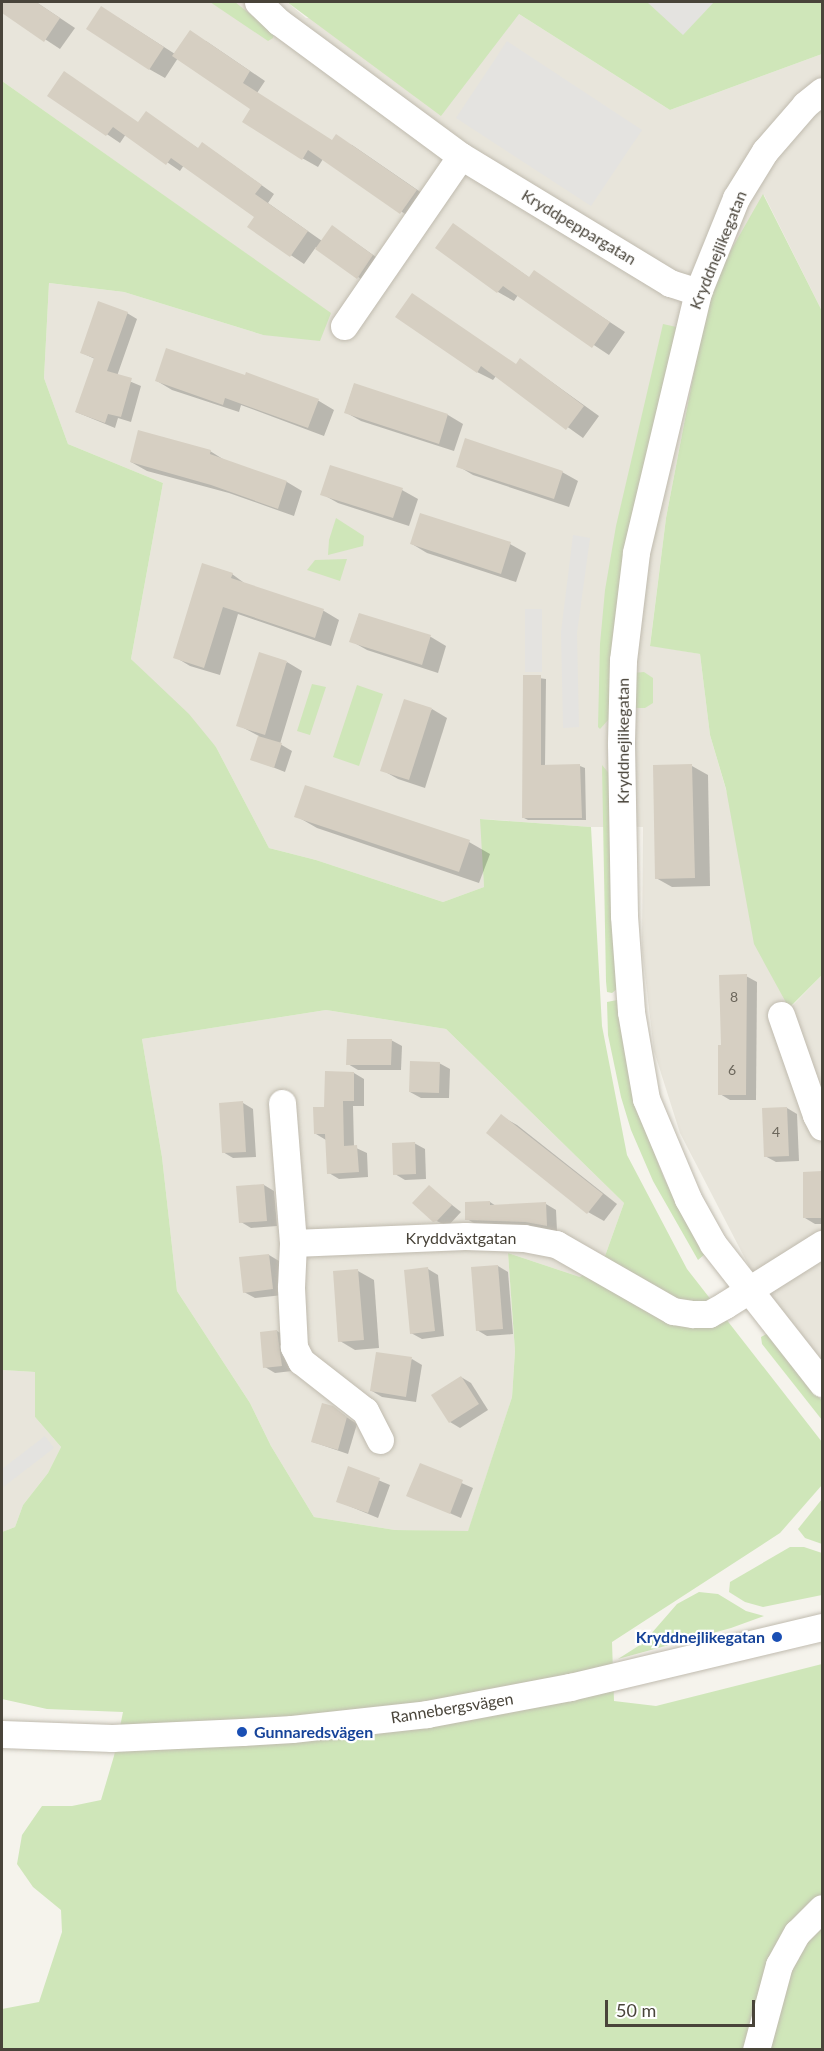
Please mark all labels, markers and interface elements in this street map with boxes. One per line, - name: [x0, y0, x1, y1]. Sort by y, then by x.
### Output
- street label: Kryddpeppargatan: [518, 185, 640, 269]
- street label: Kryddnejlikegatan: [685, 188, 751, 312]
- street label: Kryddnejlikegatan: [613, 678, 633, 804]
- house number: 8: [730, 989, 738, 1005]
- house number: 6: [728, 1062, 736, 1078]
- house number: 4: [772, 1124, 780, 1140]
- street label: Kryddväxtgatan: [406, 1228, 516, 1248]
- place label: Kryddnejlikegatan: [636, 1627, 765, 1647]
- marker: Kryddnejlikegatan: [770, 1630, 784, 1644]
- street label: Rannebergsvägen: [389, 1689, 515, 1727]
- place label: Gunnaredsvägen: [254, 1722, 373, 1742]
- marker: Gunnaredsvägen: [235, 1725, 249, 1739]
- scale bar: [608, 1988, 758, 2026]
- text: 50 m: [616, 1999, 656, 2021]

